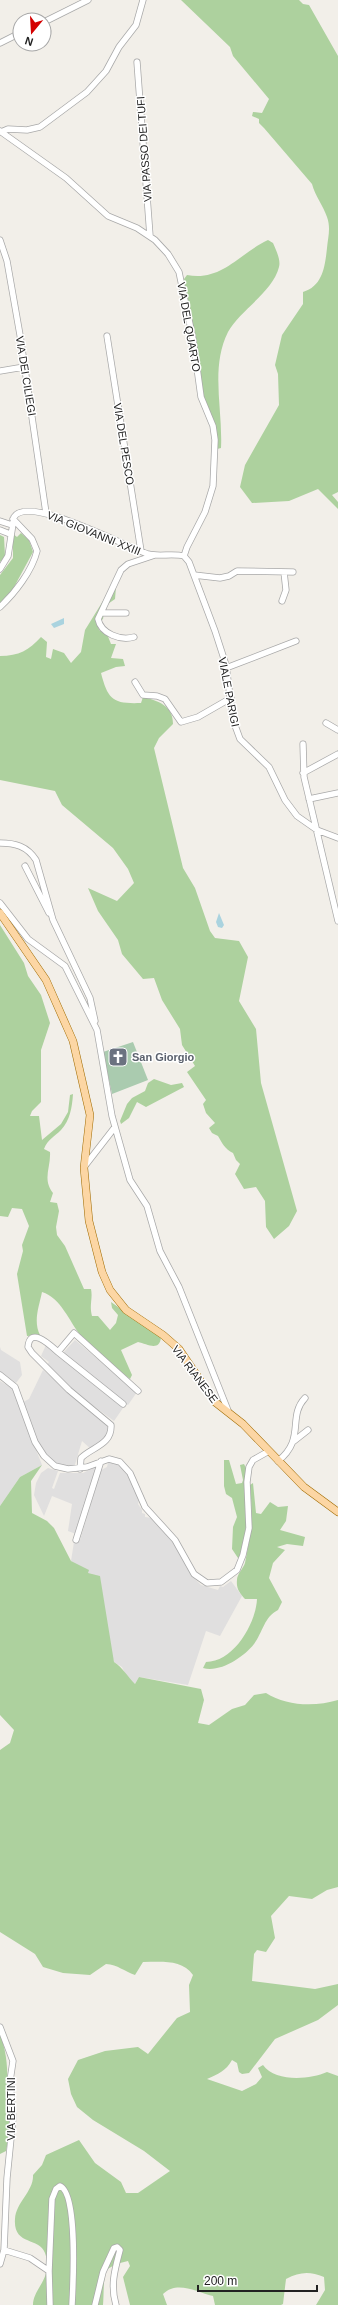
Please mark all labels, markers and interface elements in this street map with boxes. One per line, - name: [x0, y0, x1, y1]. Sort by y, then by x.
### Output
- north arrow: [12, 12, 52, 52]
- text: N: [23, 35, 35, 48]
- street label: VIA PASSO DEI TUFI: [134, 96, 154, 202]
- street label: VIA DEL QUARTO: [175, 281, 203, 373]
- street label: VIA DEI CILIEGI: [14, 335, 38, 417]
- street label: VIA DEL PESCO: [112, 402, 136, 486]
- street label: VIA GIOVANNI XXIII: [45, 509, 143, 557]
- street label: VIALE PARIGI: [216, 656, 242, 728]
- church icon: San Giorgio: [107, 1046, 129, 1068]
- place label: San Giorgio: [132, 1051, 195, 1063]
- street label: VIA RIANESE: [170, 1343, 220, 1405]
- street label: VIA BERTINI: [5, 2077, 17, 2141]
- scale bar: [198, 2267, 317, 2293]
- text: 200 m: [204, 2274, 237, 2288]

